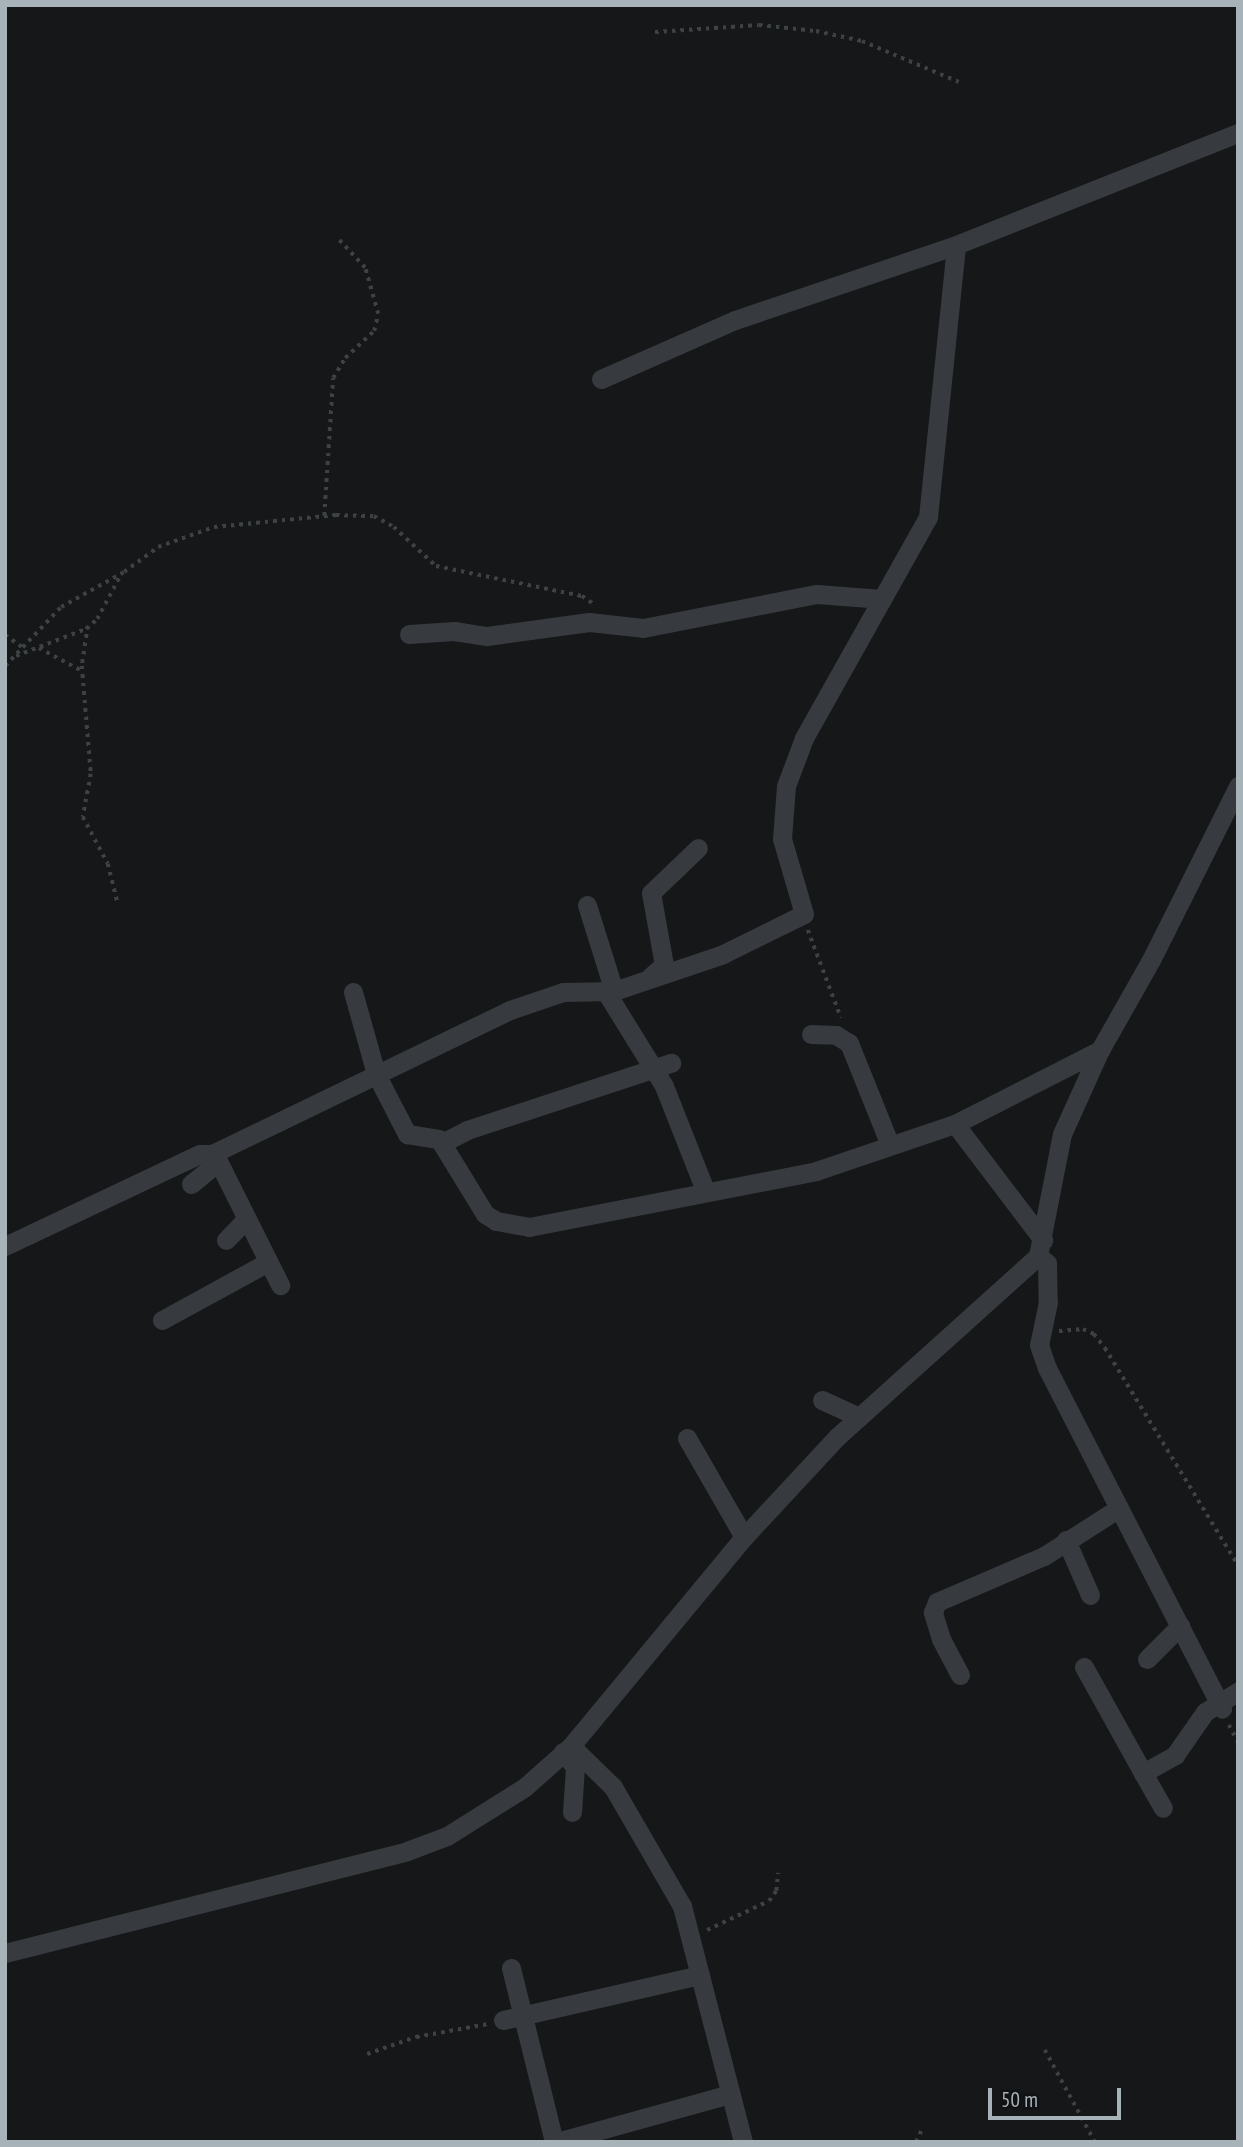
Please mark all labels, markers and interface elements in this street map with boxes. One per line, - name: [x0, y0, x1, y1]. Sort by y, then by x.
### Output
- scale bar: [991, 2074, 1124, 2118]
- text: 50 m: [1001, 2086, 1038, 2113]

